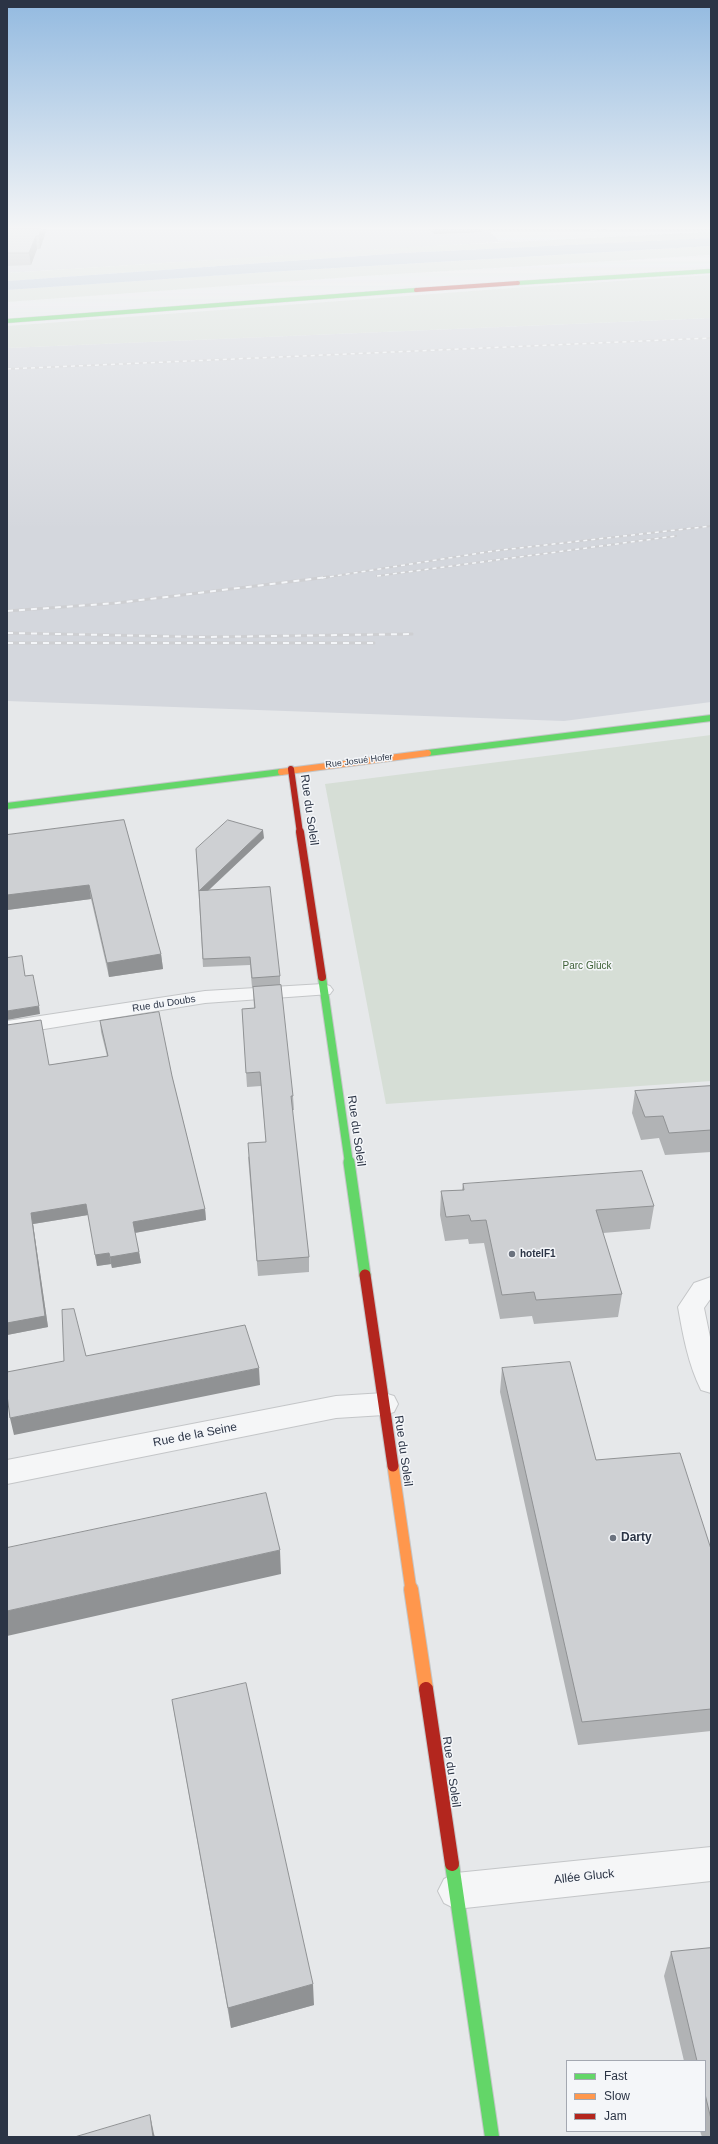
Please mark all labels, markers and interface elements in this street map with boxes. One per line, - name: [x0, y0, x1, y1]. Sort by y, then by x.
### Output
- street label: Rue Josué Hofer: [325, 752, 393, 770]
- street label: Rue du Soleil: [297, 774, 321, 846]
- park label: Parc Glück: [563, 960, 611, 972]
- street label: Rue du Doubs: [131, 993, 197, 1015]
- street label: Rue du Soleil: [344, 1095, 368, 1167]
- place label: hotelF1: [520, 1248, 556, 1260]
- marker: hotelF1: [507, 1249, 517, 1259]
- street label: Rue du Soleil: [391, 1415, 415, 1487]
- street label: Rue de la Seine: [152, 1420, 238, 1450]
- place label: Darty: [621, 1531, 652, 1545]
- marker: Darty: [608, 1533, 618, 1543]
- street label: Rue du Soleil: [439, 1736, 463, 1808]
- street label: Allée Gluck: [553, 1867, 615, 1887]
- legend: [566, 2060, 706, 2132]
- text: Fast: [604, 2069, 627, 2083]
- text: Slow: [604, 2089, 630, 2103]
- text: Jam: [604, 2109, 627, 2123]

